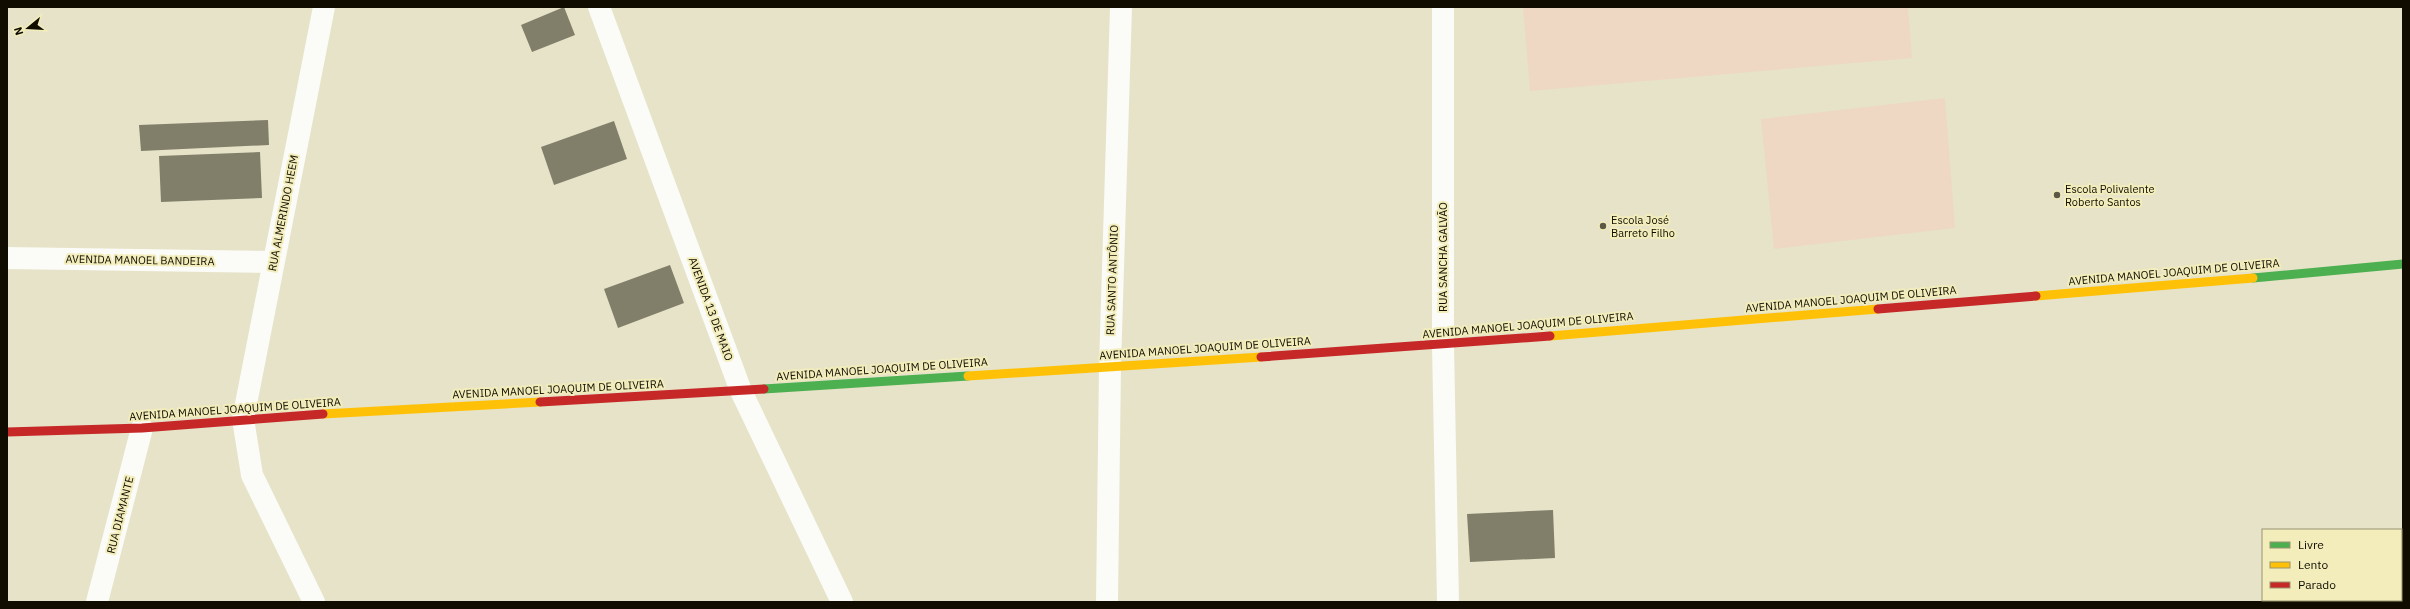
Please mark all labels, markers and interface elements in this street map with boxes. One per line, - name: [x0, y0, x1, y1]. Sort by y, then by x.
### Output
- north arrow: [8, 8, 48, 48]
- text: N: [11, 25, 26, 37]
- street label: RUA ALMERINDO HEEM: [265, 154, 301, 272]
- place label: Escola Polivalente Roberto Santos: [2065, 182, 2155, 209]
- marker: Escola Polivalente Roberto Santos: [2052, 190, 2062, 200]
- street label: RUA SANCHA GALVÃO: [1436, 202, 1450, 312]
- place label: Escola José Barreto Filho: [1611, 213, 1675, 240]
- marker: Escola José Barreto Filho: [1598, 221, 1608, 231]
- street label: RUA SANTO ANTÔNIO: [1103, 224, 1121, 335]
- street label: AVENIDA MANOEL BANDEIRA: [65, 252, 215, 268]
- street label: AVENIDA 13 DE MAIO: [686, 255, 736, 363]
- street label: AVENIDA MANOEL JOAQUIM DE OLIVEIRA: [2068, 256, 2280, 288]
- street label: AVENIDA MANOEL JOAQUIM DE OLIVEIRA: [1745, 283, 1957, 315]
- street label: AVENIDA MANOEL JOAQUIM DE OLIVEIRA: [1422, 309, 1634, 341]
- street label: AVENIDA MANOEL JOAQUIM DE OLIVEIRA: [1099, 334, 1311, 362]
- street label: AVENIDA MANOEL JOAQUIM DE OLIVEIRA: [776, 355, 988, 383]
- street label: AVENIDA MANOEL JOAQUIM DE OLIVEIRA: [452, 376, 664, 402]
- street label: AVENIDA MANOEL JOAQUIM DE OLIVEIRA: [129, 395, 341, 423]
- street label: RUA DIAMANTE: [104, 475, 136, 555]
- legend: [2262, 529, 2402, 601]
- text: Livre: [2298, 537, 2324, 552]
- text: Lento: [2298, 557, 2328, 572]
- text: Parado: [2298, 577, 2336, 592]

